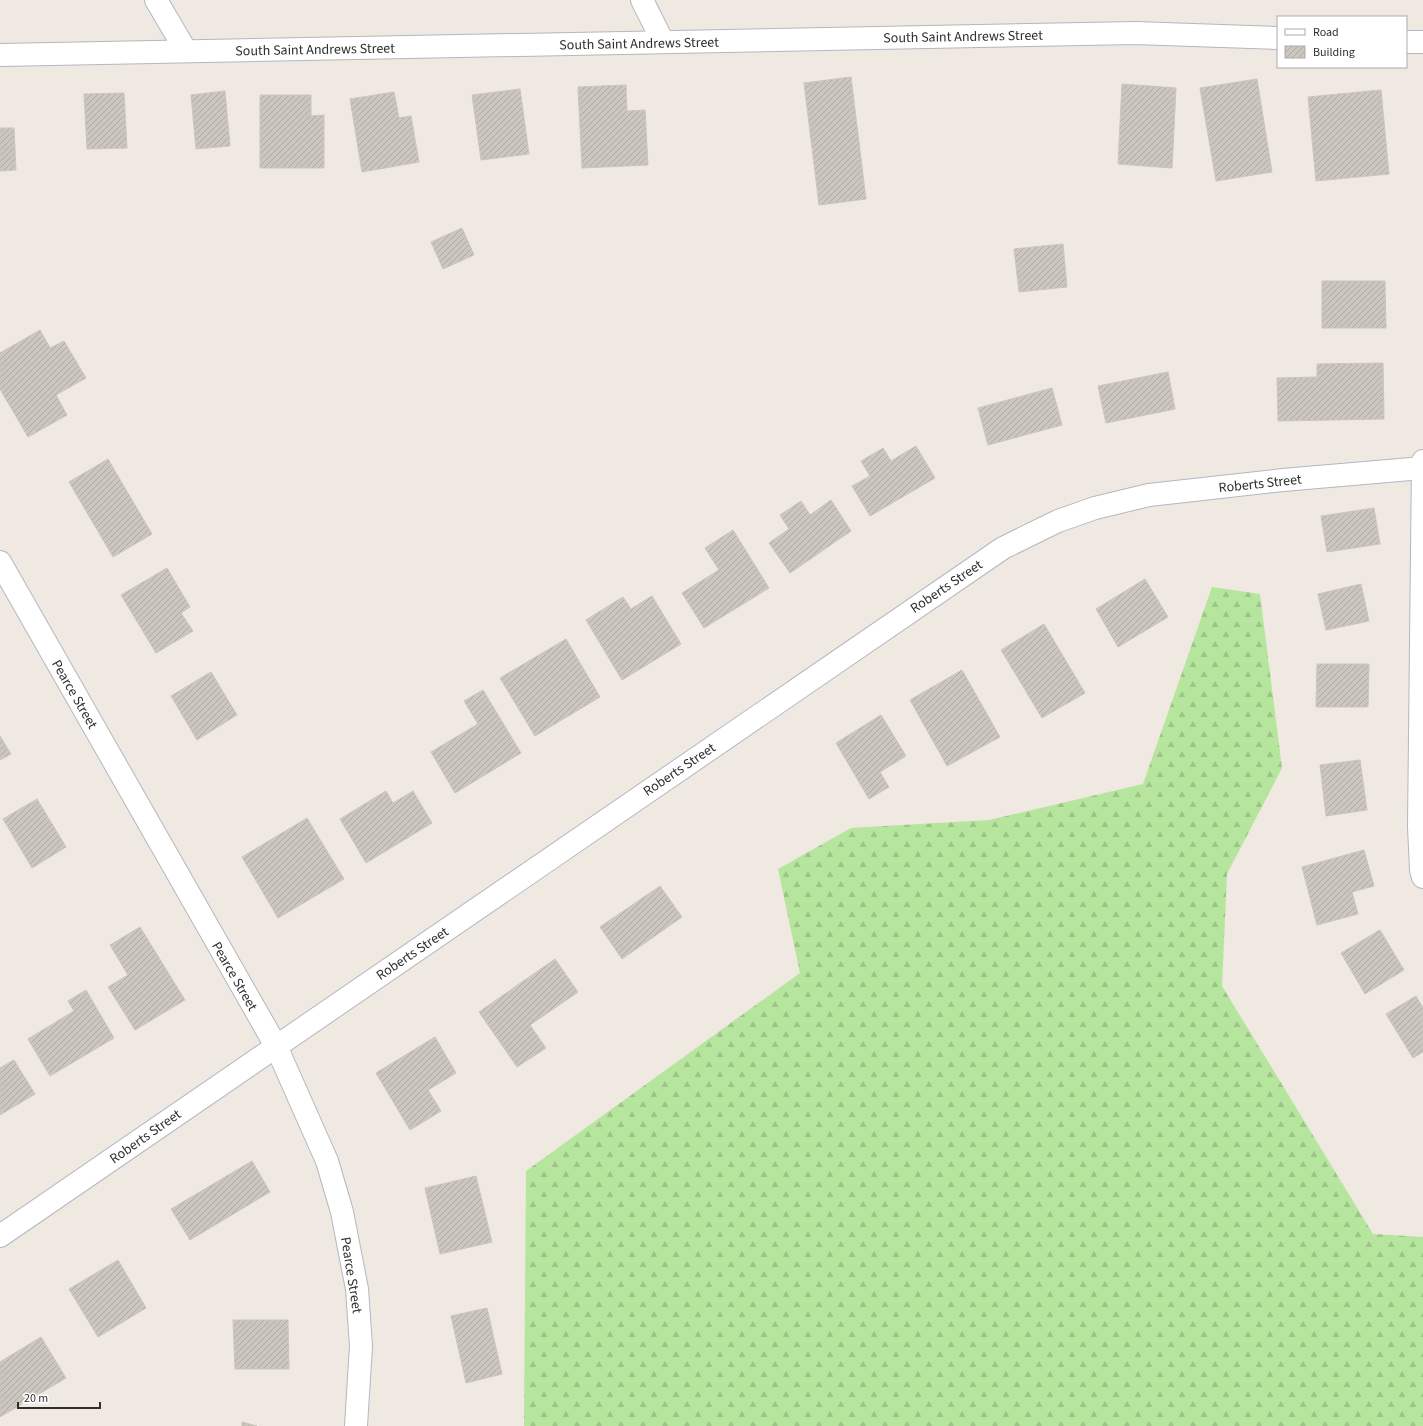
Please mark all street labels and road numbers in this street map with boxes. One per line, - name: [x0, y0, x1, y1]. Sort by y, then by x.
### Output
- street label: South Saint Andrews Street: [883, 26, 1043, 48]
- street label: South Saint Andrews Street: [559, 33, 719, 55]
- street label: South Saint Andrews Street: [235, 39, 395, 61]
- street label: Roberts Street: [1218, 470, 1303, 498]
- street label: Roberts Street: [906, 555, 987, 618]
- street label: Pearce Street: [46, 656, 102, 733]
- street label: Roberts Street: [639, 738, 720, 801]
- street label: Roberts Street: [372, 922, 453, 985]
- street label: Pearce Street: [206, 938, 262, 1015]
- street label: Roberts Street: [106, 1105, 186, 1169]
- street label: Pearce Street: [335, 1236, 367, 1315]

